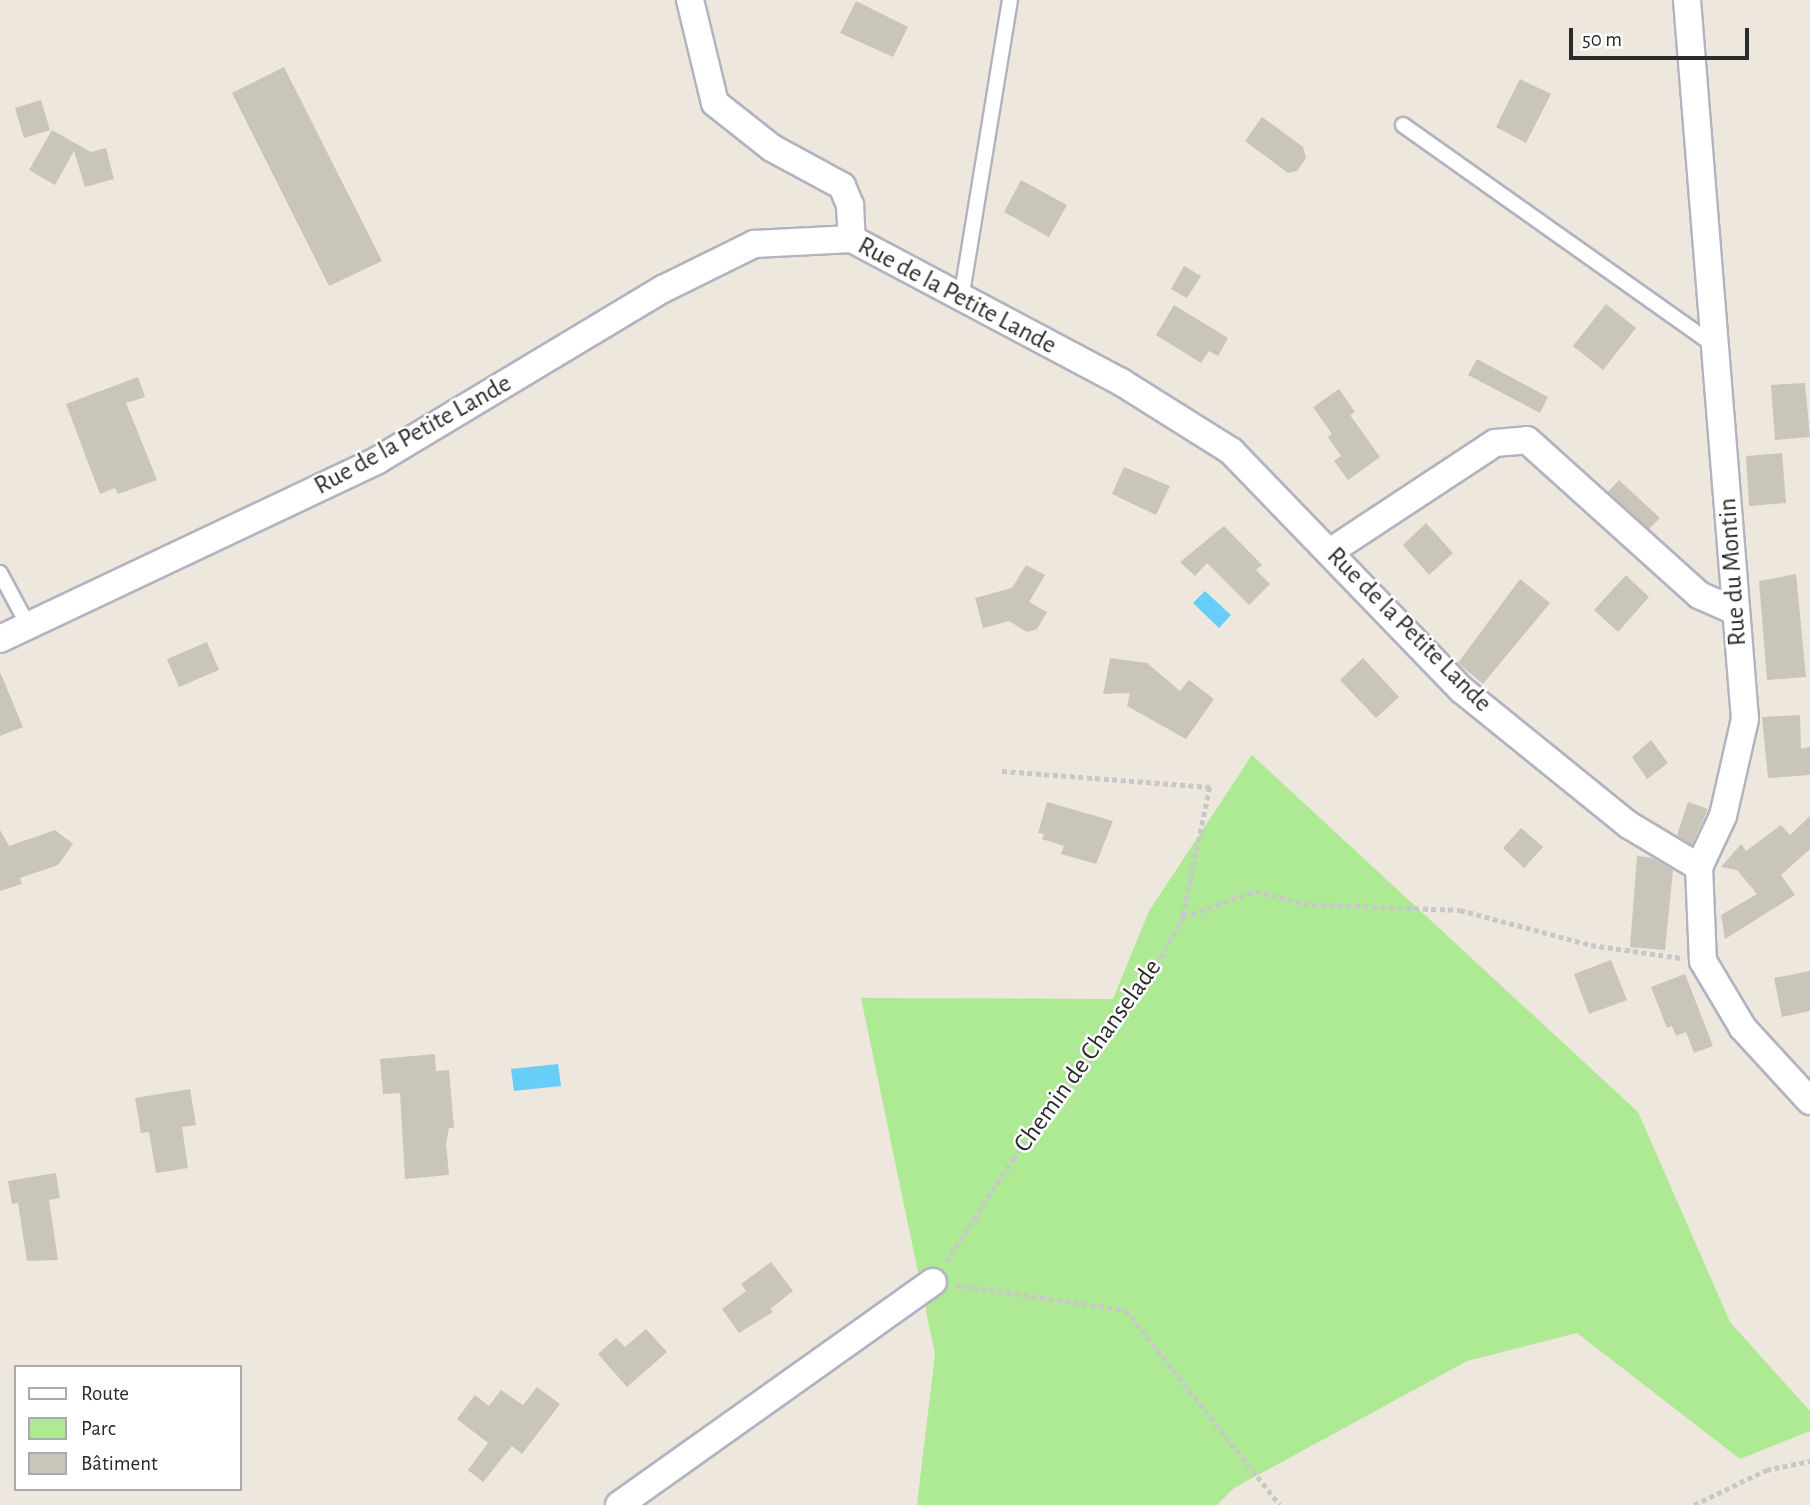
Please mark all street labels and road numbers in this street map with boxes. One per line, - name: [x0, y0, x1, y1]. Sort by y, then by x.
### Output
- street label: Rue de la Petite Lande: [852, 230, 1062, 362]
- street label: Rue de la Petite Lande: [309, 368, 517, 502]
- street label: Rue du Montin: [1712, 497, 1754, 647]
- street label: Rue de la Petite Lande: [1320, 541, 1498, 719]
- street label: Chemin de Chanselade: [1007, 953, 1169, 1159]

